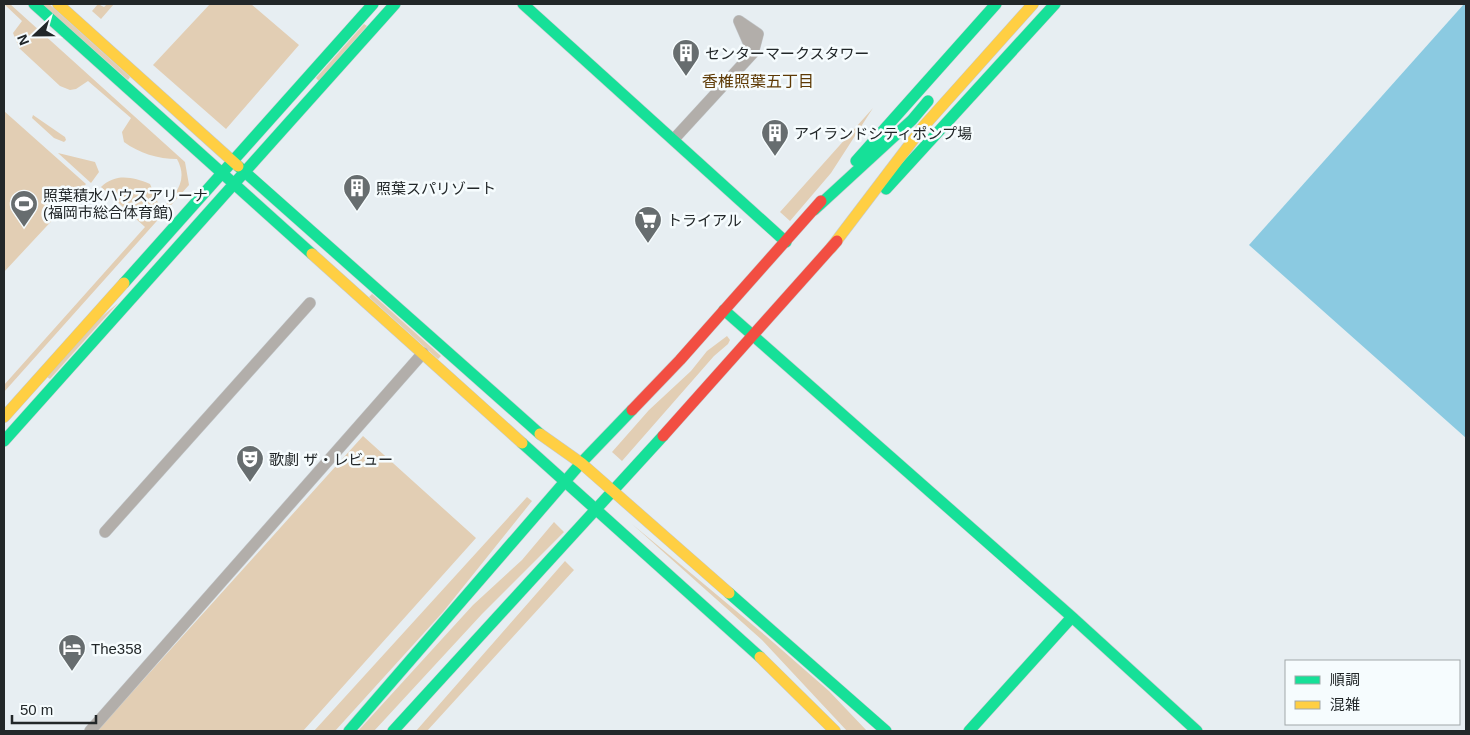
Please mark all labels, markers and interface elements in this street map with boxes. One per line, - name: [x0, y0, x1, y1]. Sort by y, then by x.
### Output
- north arrow: [10, 10, 60, 60]
- text: N: [14, 32, 32, 48]
- building icon: センターマークスタワー: [671, 38, 701, 77]
- place label: センターマークスタワー: [705, 45, 870, 62]
- district label: 香椎照葉五丁目: [702, 73, 814, 90]
- building icon: アイランドシティポンプ場: [760, 118, 790, 157]
- place label: アイランドシティポンプ場: [794, 125, 972, 142]
- building icon: 照葉スパリゾート: [342, 173, 372, 212]
- place label: 照葉スパリゾート: [376, 180, 496, 197]
- place label: 照葉積水ハウスアリーナ (福岡市総合体育館): [43, 187, 208, 221]
- sports icon: 照葉積水ハウスアリーナ (福岡市総合体育館): [9, 189, 39, 228]
- supermarket icon: トライアル: [633, 205, 663, 244]
- place label: トライアル: [667, 212, 742, 229]
- theatre icon: 歌劇 ザ・レビュー: [235, 444, 265, 483]
- place label: 歌劇 ザ・レビュー: [269, 451, 393, 468]
- hotel icon: The358: [57, 633, 87, 672]
- place label: The358: [91, 640, 142, 657]
- legend: [1285, 660, 1460, 725]
- text: 順調: [1330, 671, 1360, 688]
- scale bar: [12, 692, 96, 724]
- text: 混雑: [1330, 696, 1360, 713]
- text: 50 m: [20, 701, 53, 718]

